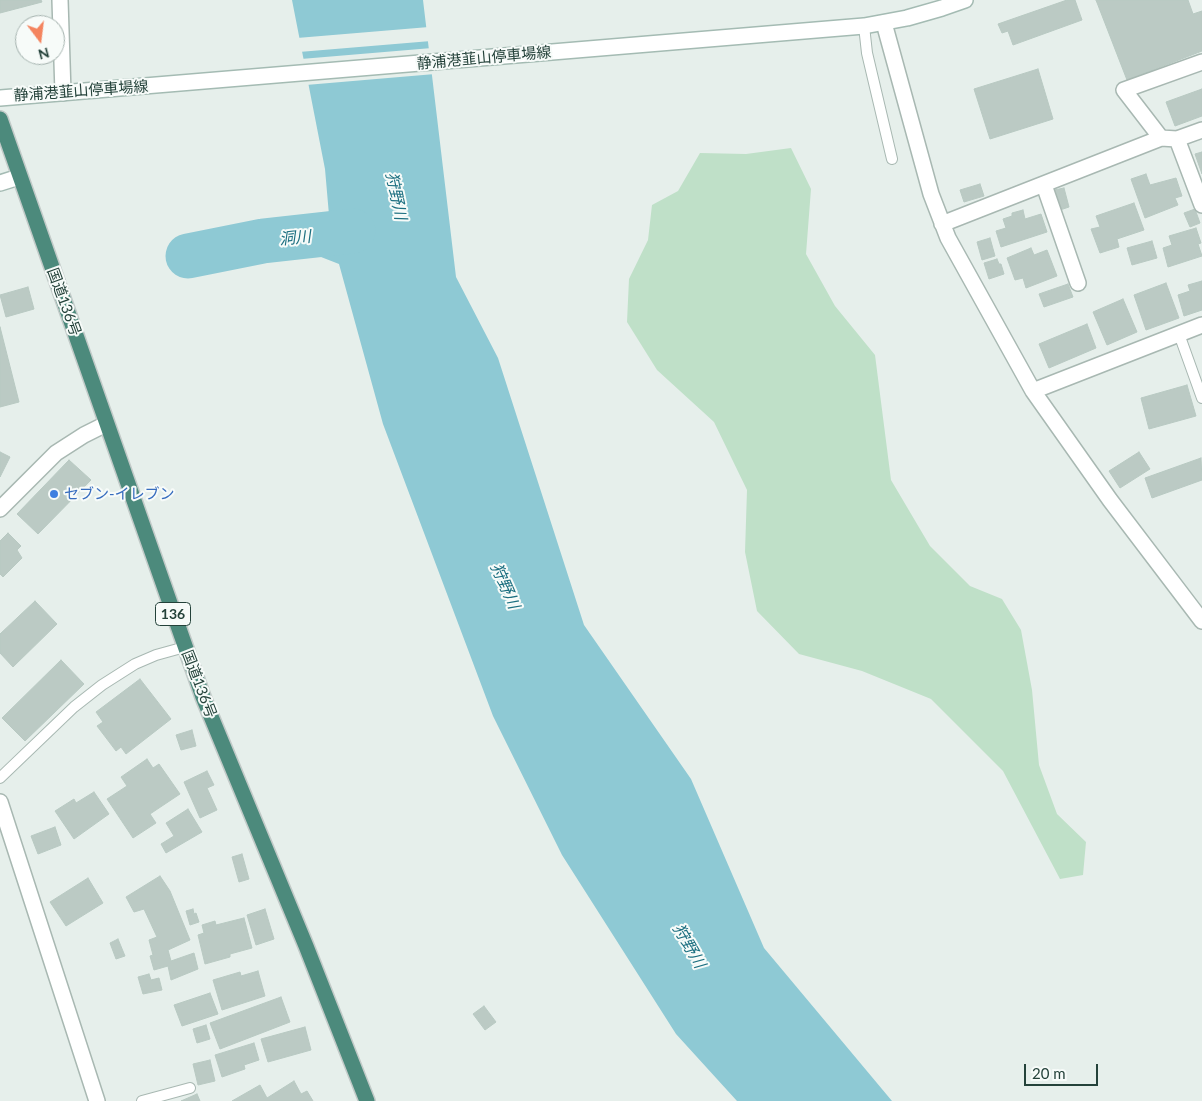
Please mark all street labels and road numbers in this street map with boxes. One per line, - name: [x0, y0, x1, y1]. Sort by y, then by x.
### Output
- street label: 静浦港韮山停車場線: [416, 43, 552, 73]
- street label: 静浦港韮山停車場線: [13, 77, 149, 105]
- street label: 国道136号: [43, 266, 85, 338]
- road number: 136: [156, 602, 190, 626]
- street label: 国道136号: [178, 648, 220, 720]

